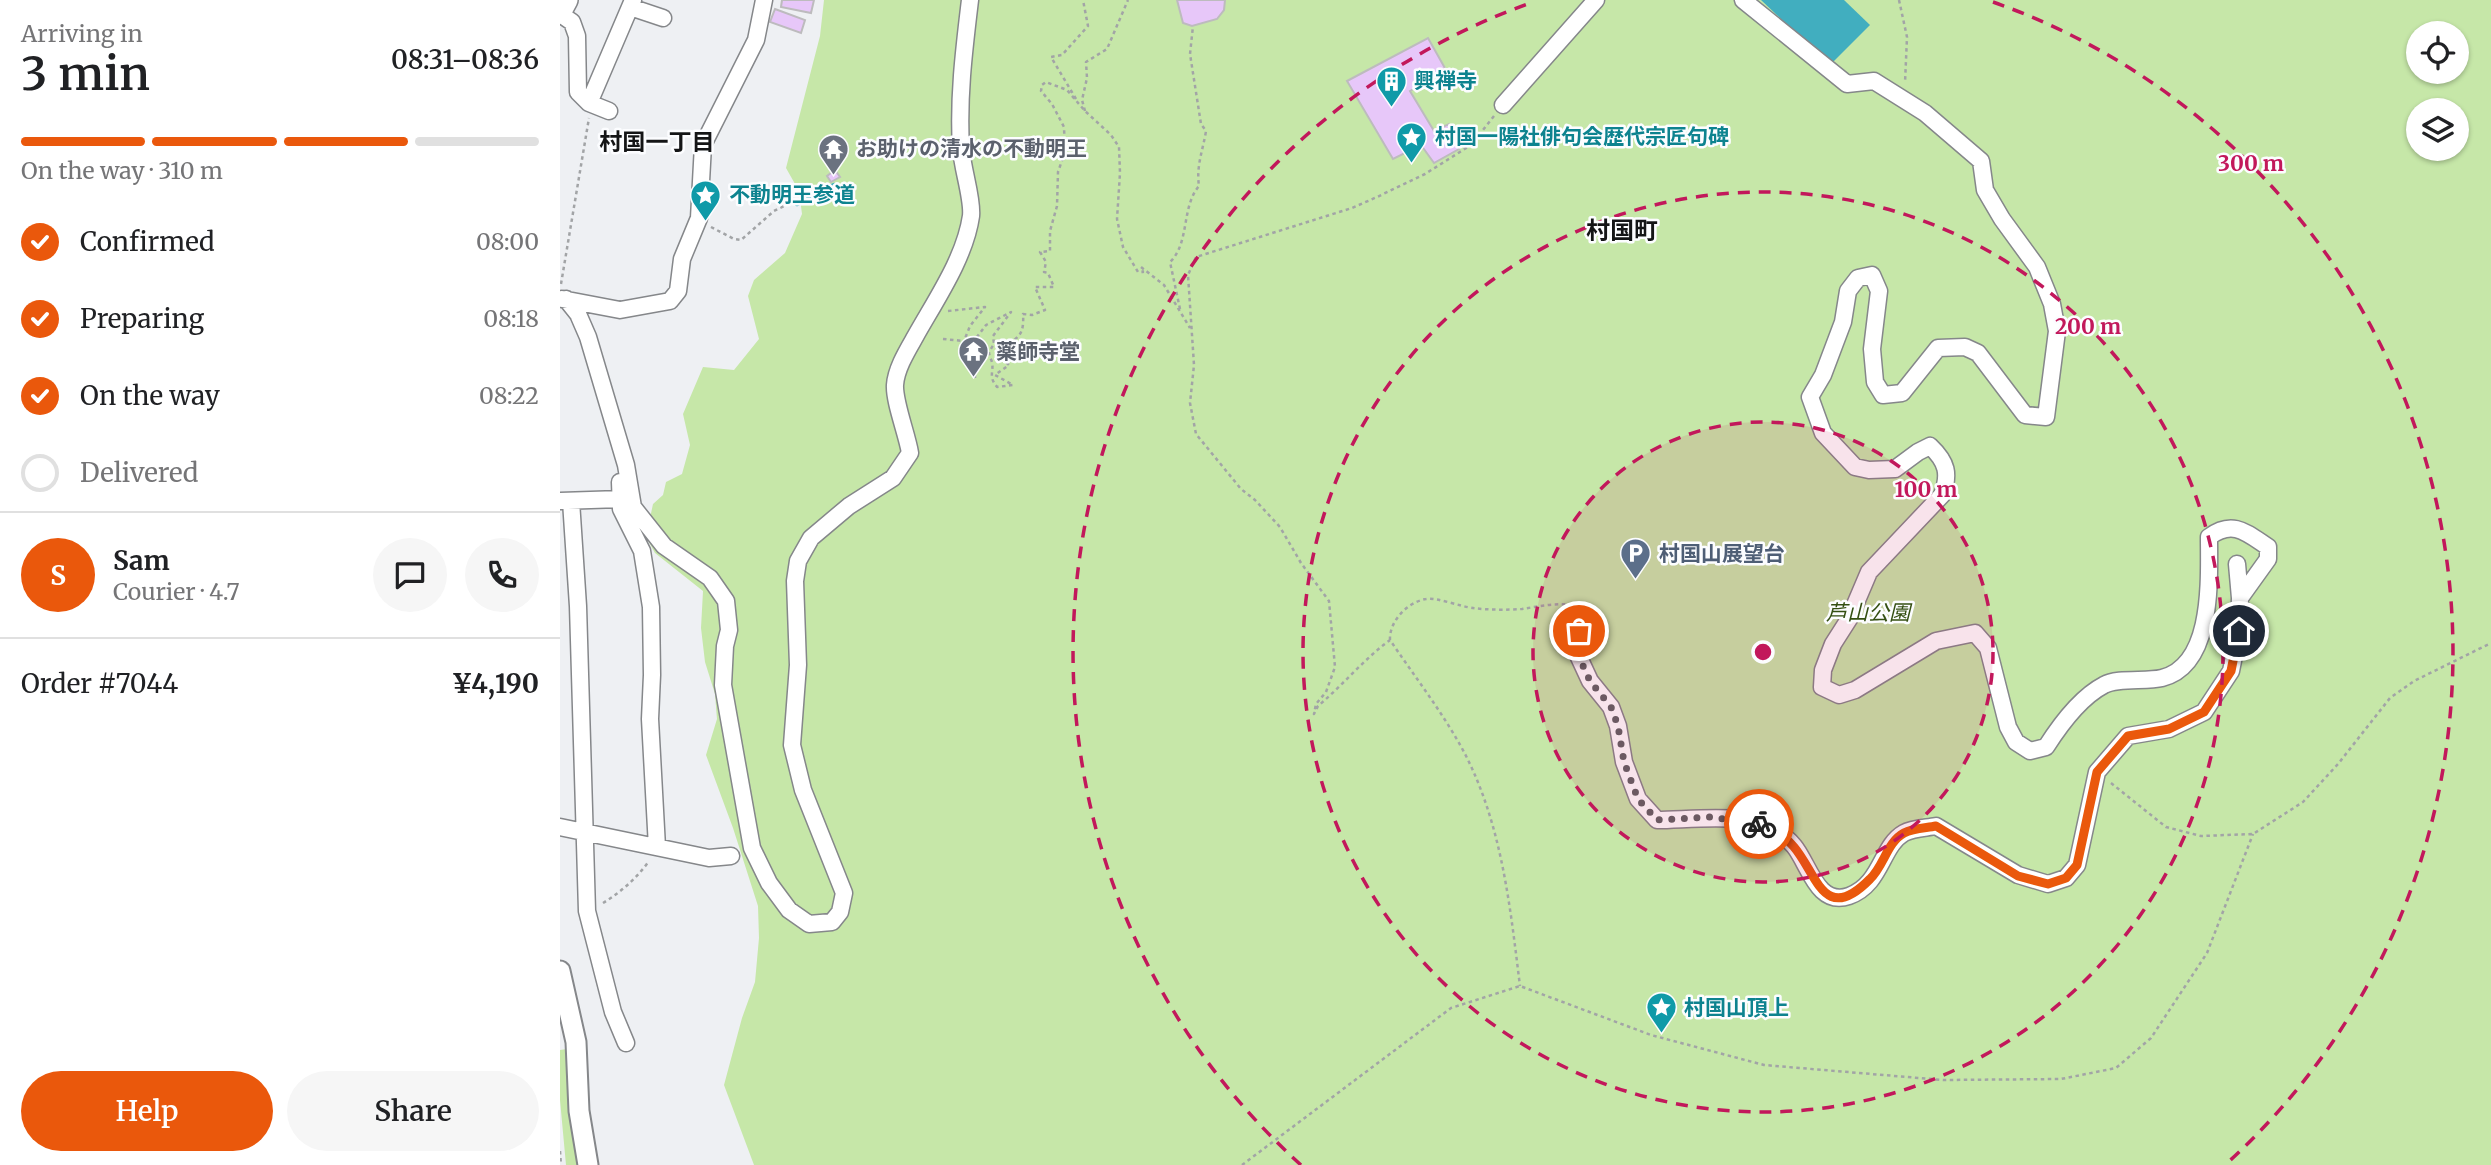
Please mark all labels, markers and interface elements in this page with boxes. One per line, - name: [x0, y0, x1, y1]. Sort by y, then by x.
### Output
- text: Arriving in: [21, 19, 143, 48]
- map controls: [2406, 21, 2469, 161]
- button: locate: [2406, 21, 2469, 84]
- text: 08:31–08:36: [391, 43, 539, 76]
- text: 3 min: [21, 45, 150, 103]
- building icon: 興禅寺: [1374, 64, 1408, 108]
- place label: 興禅寺: [1414, 67, 1477, 94]
- button: layers: [2406, 98, 2469, 161]
- place icon: 村国一陽社俳句会歴代宗匠句碑: [1395, 120, 1429, 164]
- place label: 村国一陽社俳句会歴代宗匠句碑: [1435, 123, 1729, 150]
- district label: 村国一丁目: [600, 127, 715, 156]
- temple icon: お助けの清水の不動明王: [816, 132, 850, 176]
- place label: お助けの清水の不動明王: [856, 135, 1087, 162]
- text: 300 m: [2218, 150, 2284, 177]
- text: On the way · 310 m: [21, 156, 223, 185]
- place icon: 不動明王参道: [689, 178, 723, 222]
- place label: 不動明王参道: [729, 181, 855, 208]
- district label: 村国町: [1586, 215, 1658, 246]
- icon: check: [21, 223, 59, 261]
- text: Confirmed: [80, 225, 215, 258]
- text: 08:00: [476, 227, 539, 256]
- icon: check: [21, 300, 59, 338]
- text: Preparing: [80, 302, 204, 335]
- text: 08:18: [483, 304, 539, 333]
- text: 200 m: [2055, 313, 2121, 340]
- temple icon: 薬師寺堂: [956, 335, 990, 379]
- place label: 薬師寺堂: [996, 338, 1080, 365]
- icon: check: [21, 377, 59, 415]
- text: On the way: [80, 379, 220, 412]
- text: 08:22: [479, 381, 539, 410]
- text: Delivered: [80, 456, 199, 489]
- text: 100 m: [1895, 476, 1957, 503]
- parking icon: 村国山展望台: [1619, 537, 1653, 581]
- button: chat: [373, 538, 447, 612]
- button: phone: [465, 538, 539, 612]
- place label: 村国山展望台: [1659, 540, 1785, 567]
- text: Sam: [113, 544, 170, 577]
- text: S: [50, 559, 66, 592]
- text: Courier · 4.7: [113, 577, 240, 606]
- park label: 芦山公園: [1826, 599, 1913, 626]
- pin: [1549, 601, 1609, 661]
- pin: [2209, 601, 2269, 661]
- icon: bag: [1560, 612, 1598, 650]
- icon: home: [2220, 612, 2258, 650]
- centre of rings: [1751, 640, 1775, 664]
- text: Order #7044: [21, 667, 178, 700]
- text: ¥4,190: [452, 667, 539, 700]
- courier: [1724, 789, 1794, 859]
- icon: bike: [1740, 805, 1778, 843]
- place icon: 村国山頂上: [1644, 991, 1678, 1035]
- place label: 村国山頂上: [1684, 994, 1789, 1021]
- button: Help: [21, 1071, 273, 1151]
- button: Share: [287, 1071, 539, 1151]

